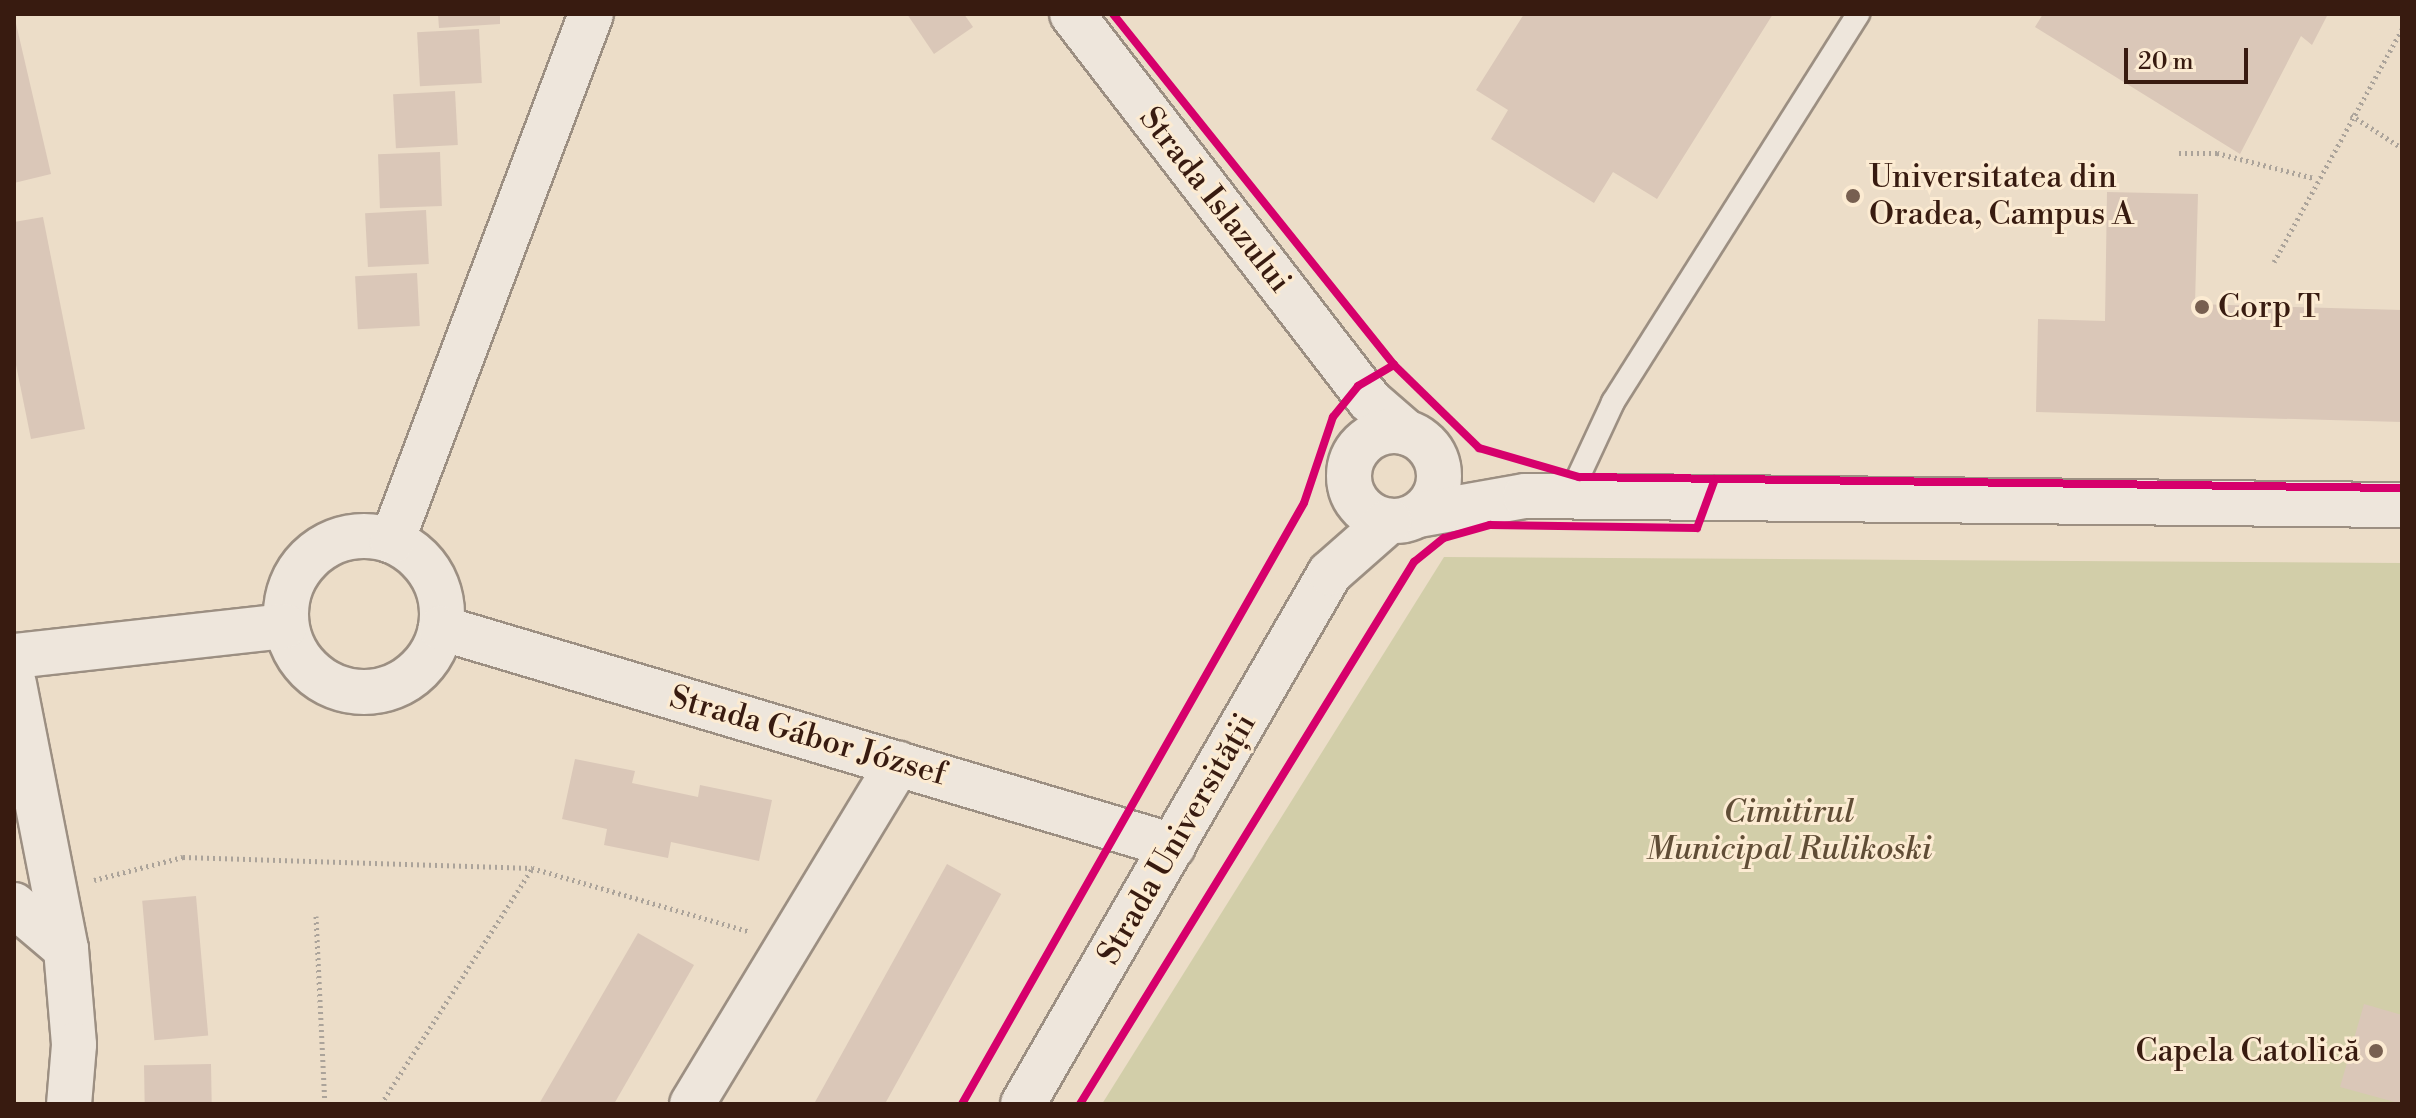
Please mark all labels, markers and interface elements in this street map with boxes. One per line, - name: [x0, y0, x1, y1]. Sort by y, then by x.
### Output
- scale bar: [2128, 32, 2252, 82]
- text: 20 m: [2138, 47, 2194, 77]
- street label: Strada Islazului: [1131, 100, 1299, 300]
- place label: Universitatea din Oradea, Campus A: [1869, 159, 2134, 234]
- marker: Universitatea din Oradea, Campus A: [1844, 187, 1862, 205]
- place label: Corp T: [2218, 288, 2320, 326]
- marker: Corp T: [2193, 298, 2211, 316]
- street label: Strada Gábor József: [665, 678, 951, 794]
- street label: Strada Universității: [1090, 707, 1264, 971]
- park label: Cimitirul Municipal Rulikoski: [1646, 794, 1932, 869]
- place label: Capela Catolică: [2135, 1032, 2360, 1070]
- marker: Capela Catolică: [2367, 1042, 2385, 1060]

